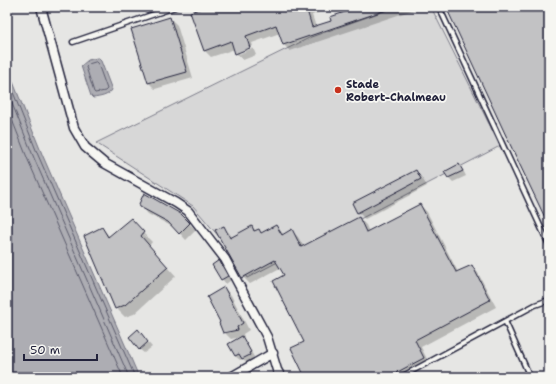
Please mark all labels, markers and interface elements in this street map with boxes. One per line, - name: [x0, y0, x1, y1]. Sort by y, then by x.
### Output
- place label: Stade Robert-Chalmeau: [346, 77, 446, 105]
- marker: Stade Robert-Chalmeau: [333, 85, 343, 95]
- scale bar: [24, 336, 97, 362]
- text: 50 m: [30, 342, 60, 358]

